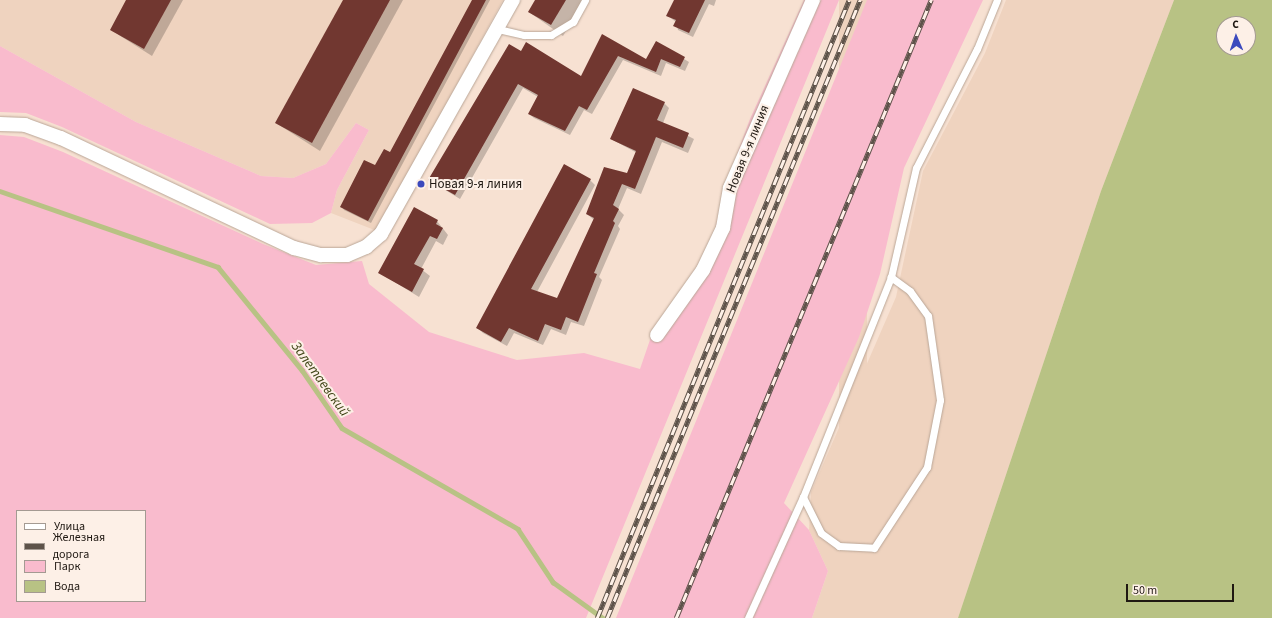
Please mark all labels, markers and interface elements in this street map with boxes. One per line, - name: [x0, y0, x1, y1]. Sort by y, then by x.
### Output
- north arrow: [1216, 16, 1256, 56]
- text: С: [1232, 17, 1239, 32]
- street label: Новая 9-я линия: [723, 103, 773, 195]
- place label: Новая 9-я линия: [429, 176, 522, 192]
- marker: Новая 9-я линия: [416, 179, 426, 189]
- water label: Залетаевский: [287, 338, 353, 420]
- legend: [16, 510, 146, 602]
- text: Улица: [54, 518, 85, 535]
- text: Железная дорога: [53, 529, 105, 563]
- text: Парк: [54, 558, 80, 575]
- scale bar: [1128, 576, 1236, 602]
- text: Вода: [54, 578, 80, 595]
- text: 50 m: [1133, 582, 1157, 599]

